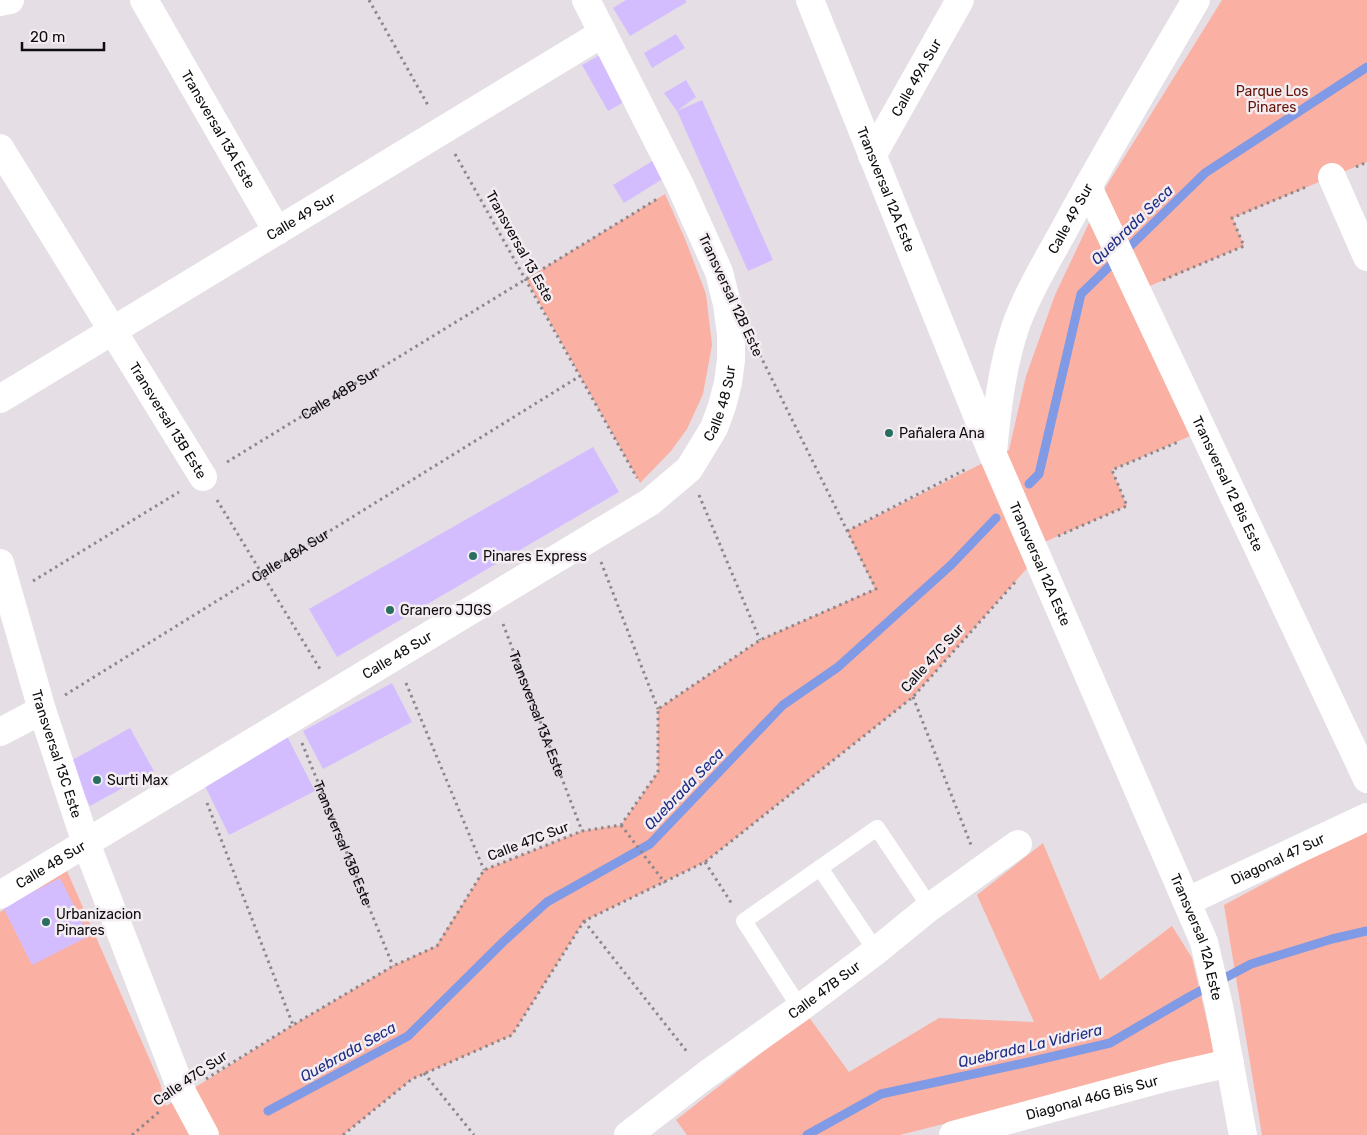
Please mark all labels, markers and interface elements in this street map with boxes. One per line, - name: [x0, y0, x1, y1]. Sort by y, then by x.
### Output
- scale bar: [22, 20, 105, 52]
- text: 20 m: [30, 28, 65, 46]
- street label: Calle 49A Sur: [888, 35, 946, 120]
- street label: Transversal 13A Este: [177, 67, 259, 192]
- park label: Parque Los Pinares: [1236, 83, 1308, 116]
- street label: Transversal 12A Este: [853, 124, 918, 255]
- street label: Calle 49 Sur: [1044, 180, 1097, 257]
- water label: Quebrada Seca: [1087, 181, 1177, 269]
- street label: Transversal 13 Este: [482, 188, 557, 305]
- street label: Calle 49 Sur: [263, 189, 339, 244]
- street label: Transversal 12B Este: [695, 231, 767, 359]
- street label: Transversal 13B Este: [125, 359, 210, 482]
- street label: Calle 48B Sur: [298, 363, 382, 424]
- street label: Calle 48 Sur: [700, 364, 739, 445]
- street label: Transversal 12 Bis Este: [1188, 414, 1267, 554]
- place label: Pañalera Ana: [899, 425, 985, 442]
- marker: Pañalera Ana: [883, 427, 895, 439]
- street label: Transversal 12A Este: [1005, 499, 1074, 629]
- street label: Calle 48A Sur: [249, 525, 333, 586]
- place label: Pinares Express: [483, 548, 587, 565]
- marker: Pinares Express: [467, 550, 479, 562]
- place label: Granero JJGS: [400, 602, 492, 619]
- marker: Granero JJGS: [384, 604, 396, 616]
- street label: Calle 47C Sur: [897, 620, 968, 696]
- street label: Calle 48 Sur: [359, 627, 436, 683]
- street label: Transversal 13A Este: [505, 648, 569, 779]
- street label: Transversal 13C Este: [28, 688, 85, 820]
- water label: Quebrada Seca: [640, 744, 728, 834]
- place label: Surti Max: [107, 772, 169, 789]
- marker: Surti Max: [91, 774, 103, 786]
- street label: Transversal 13B Este: [309, 778, 376, 909]
- street label: Calle 47C Sur: [485, 818, 572, 865]
- street label: Diagonal 47 Sur: [1228, 830, 1328, 889]
- street label: Calle 48 Sur: [13, 837, 89, 893]
- street label: Transversal 12A Este: [1166, 871, 1225, 1002]
- place label: Urbanizacion Pinares: [56, 906, 142, 939]
- marker: Urbanizacion Pinares: [40, 916, 52, 928]
- street label: Calle 47B Sur: [785, 957, 864, 1023]
- water label: Quebrada Seca: [297, 1018, 399, 1086]
- water label: Quebrada La Vidriera: [956, 1021, 1104, 1071]
- street label: Calle 47C Sur: [150, 1047, 231, 1109]
- street label: Diagonal 46G Bis Sur: [1024, 1072, 1161, 1124]

